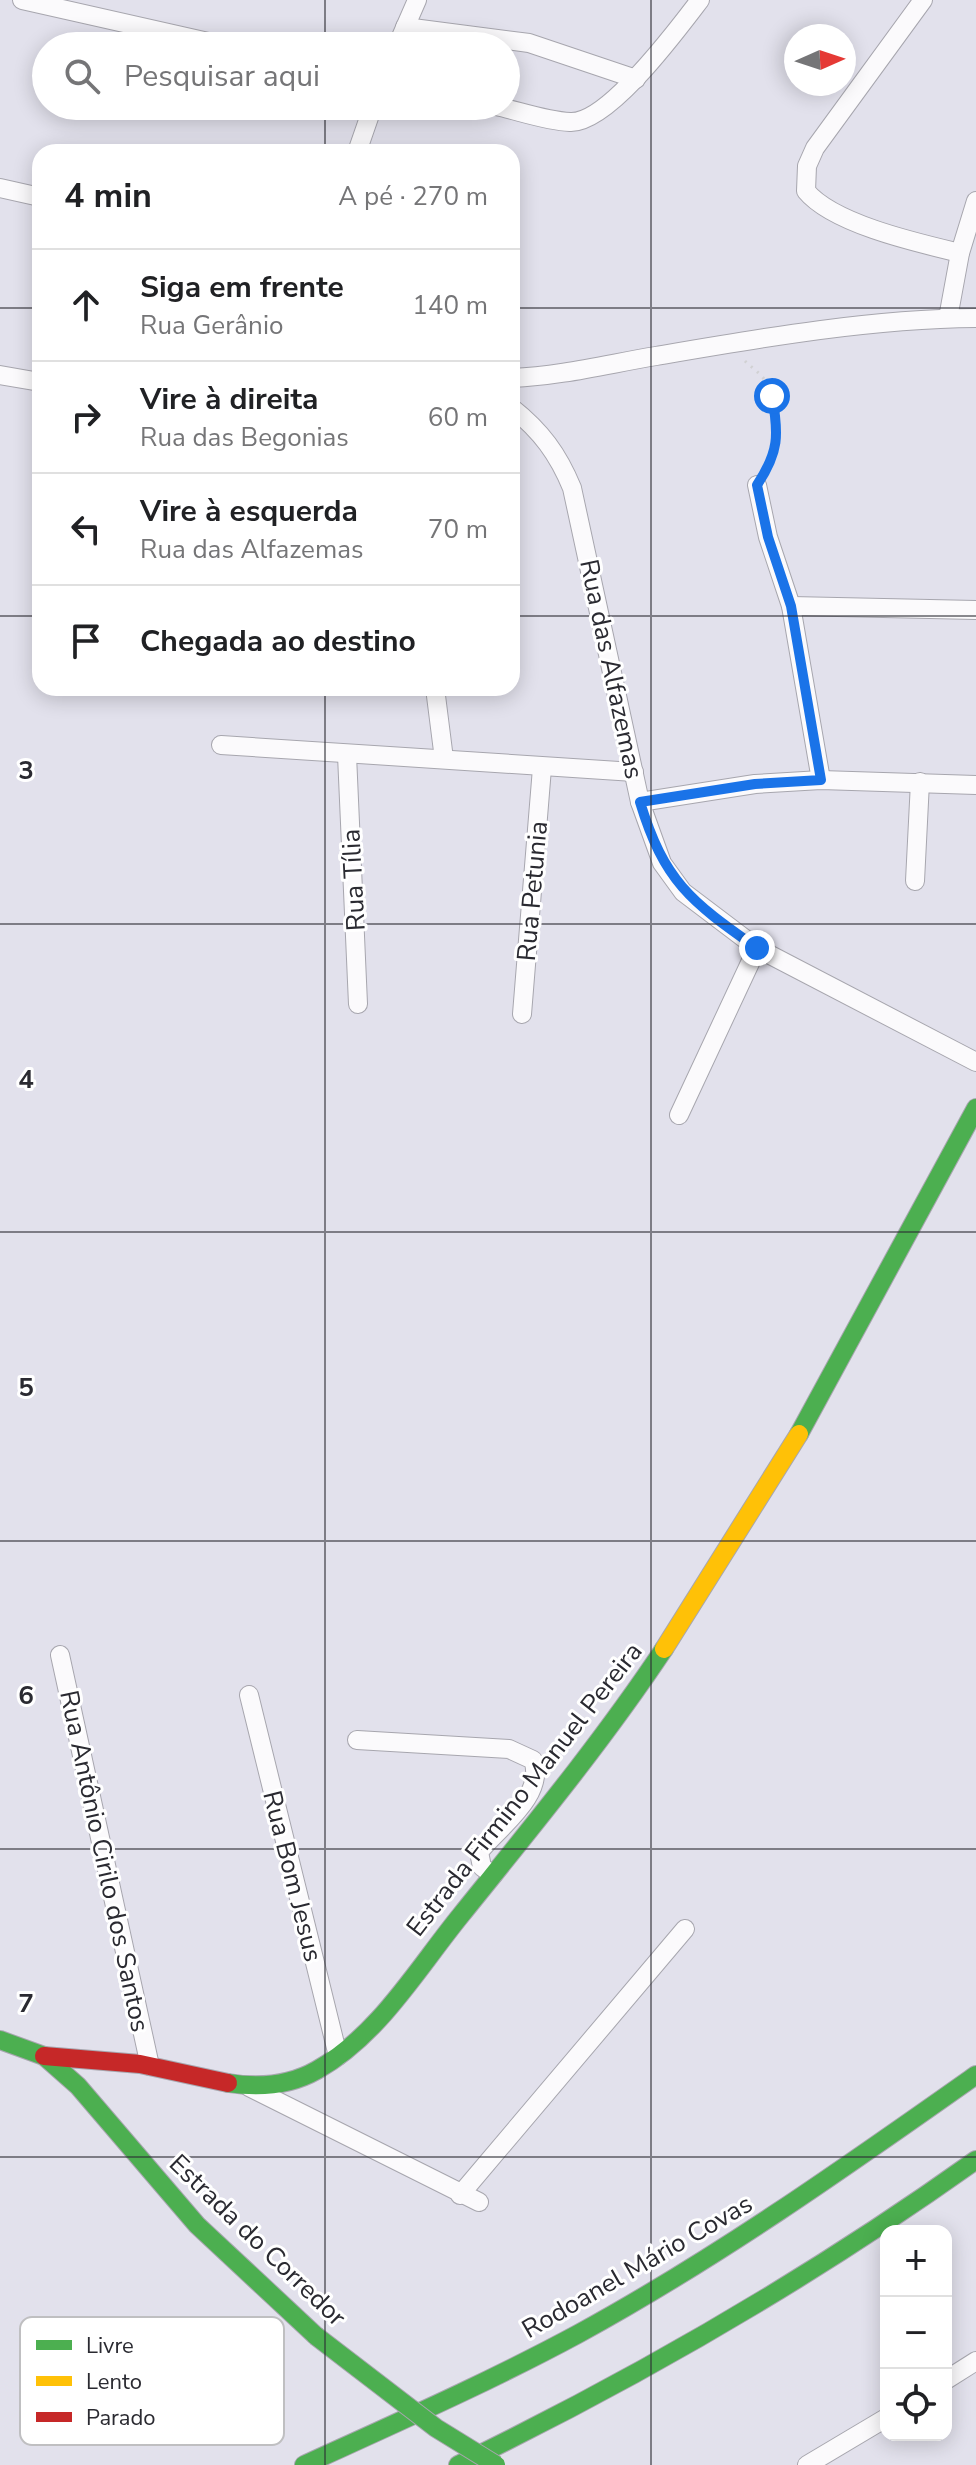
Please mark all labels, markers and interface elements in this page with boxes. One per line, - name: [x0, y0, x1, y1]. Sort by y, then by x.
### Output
- north arrow: [784, 24, 856, 96]
- search box: [32, 32, 520, 120]
- icon: search: [60, 54, 104, 98]
- text: Pesquisar aqui: [124, 56, 320, 97]
- text: 4 min: [64, 173, 152, 219]
- text: A pé · 270 m: [338, 179, 488, 214]
- text: Siga em frente: [140, 267, 344, 308]
- icon: ahead: [64, 283, 108, 327]
- text: 140 m: [412, 288, 488, 323]
- text: Rua Gerânio: [140, 308, 283, 343]
- route start: [754, 378, 790, 414]
- text: Vire à direita: [140, 379, 318, 420]
- icon: right: [64, 395, 108, 439]
- text: 60 m: [428, 400, 488, 435]
- text: Rua das Begonias: [140, 420, 349, 455]
- text: Vire à esquerda: [140, 491, 358, 532]
- icon: left: [64, 507, 108, 551]
- text: 70 m: [428, 512, 488, 547]
- text: Rua das Alfazemas: [140, 532, 364, 567]
- street label: Rua das Alfazemas: [571, 556, 652, 782]
- icon: arrive: [64, 619, 108, 663]
- text: Chegada ao destino: [140, 621, 416, 662]
- text: 3: [18, 753, 34, 788]
- street label: Rua Petunia: [509, 820, 556, 963]
- street label: Rua Tília: [333, 828, 374, 932]
- route end: [739, 930, 775, 966]
- text: 4: [18, 1062, 34, 1097]
- text: 5: [18, 1370, 34, 1405]
- street label: Estrada Firmino Manuel Pereira: [399, 1635, 650, 1944]
- text: 6: [18, 1678, 34, 1713]
- street label: Rua Antônio Cirilo dos Santos: [51, 1687, 158, 2035]
- street label: Rua Bom Jesus: [254, 1787, 331, 1965]
- text: 7: [18, 1986, 34, 2021]
- street label: Estrada do Corredor: [161, 2147, 354, 2335]
- street label: Rodoanel Mário Covas: [516, 2186, 759, 2347]
- map controls: [880, 2225, 952, 2441]
- button: +: [880, 2225, 952, 2297]
- button: −: [880, 2297, 952, 2369]
- legend: [20, 2317, 284, 2445]
- text: Livre: [86, 2331, 134, 2361]
- text: Lento: [86, 2367, 142, 2397]
- button: locate: [880, 2369, 952, 2441]
- text: Parado: [86, 2403, 156, 2433]

